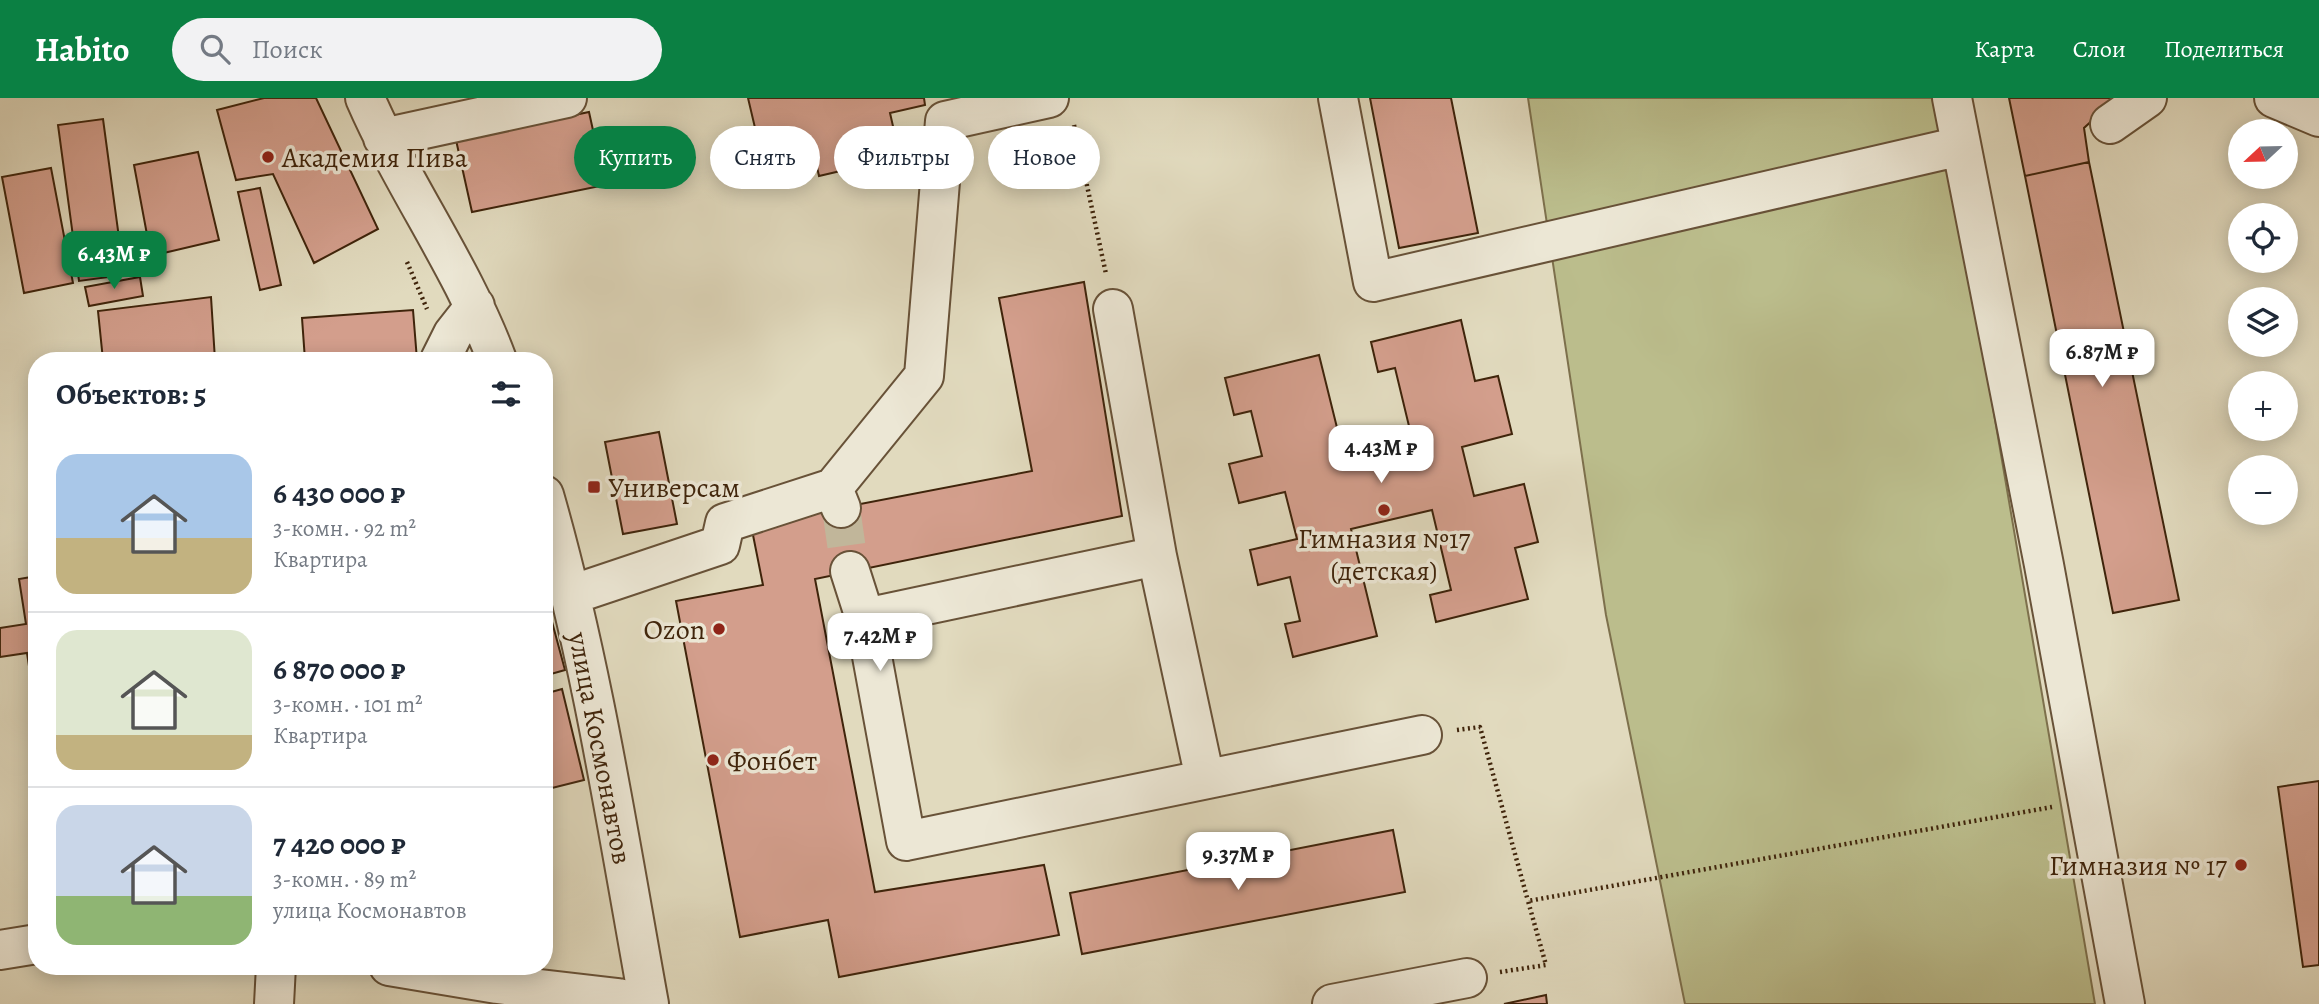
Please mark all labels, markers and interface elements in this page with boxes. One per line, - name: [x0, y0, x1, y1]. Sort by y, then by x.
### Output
- search box: [172, 18, 662, 81]
- text: Habito: [35, 27, 130, 72]
- icon: search: [196, 30, 234, 68]
- text: Поиск: [252, 32, 323, 67]
- text: Карта: [1974, 33, 2035, 65]
- text: Слои: [2073, 33, 2126, 65]
- text: Поделиться: [2164, 33, 2284, 65]
- north arrow: [2228, 119, 2298, 189]
- map controls: [2228, 119, 2298, 525]
- chip: Купить: [574, 126, 696, 189]
- chip: Снять: [710, 126, 820, 189]
- chip: Фильтры: [834, 126, 974, 189]
- chip: Новое: [988, 126, 1100, 189]
- place label: Академия Пива: [281, 139, 468, 177]
- marker: Академия Пива: [260, 149, 276, 165]
- button: locate: [2228, 203, 2298, 273]
- pin: 6.43M ₽: [49, 232, 179, 291]
- text: 6.43M ₽: [78, 238, 150, 269]
- button: layers: [2228, 287, 2298, 357]
- pin: 6.87M ₽: [2037, 330, 2167, 389]
- text: 6.87M ₽: [2066, 336, 2138, 367]
- button: +: [2228, 371, 2298, 441]
- text: Объектов: 5: [56, 374, 206, 414]
- icon: filters: [487, 375, 525, 413]
- pin: 4.43M ₽: [1316, 426, 1446, 485]
- text: 4.43M ₽: [1345, 432, 1417, 463]
- button: −: [2228, 455, 2298, 525]
- place label: Универсам: [608, 469, 740, 507]
- text: 6 430 000 ₽: [273, 473, 405, 513]
- marker: Универсам: [586, 479, 602, 495]
- icon: home: [112, 482, 196, 566]
- marker: Гимназия №17 (детская): [1376, 502, 1392, 518]
- text: 3-комн. · 92 m²: [273, 513, 416, 544]
- place label: Гимназия №17 (детская): [1298, 520, 1471, 590]
- text: Квартира: [273, 544, 368, 575]
- place label: Ozon: [643, 611, 705, 649]
- pin: 7.42M ₽: [815, 614, 945, 673]
- text: 7.42M ₽: [843, 620, 917, 651]
- marker: Ozon: [711, 621, 727, 637]
- street label: улица Космонавтов: [559, 628, 641, 867]
- text: 6 870 000 ₽: [273, 649, 405, 689]
- icon: home: [112, 658, 196, 742]
- text: 3-комн. · 101 m²: [273, 689, 423, 720]
- text: Квартира: [273, 720, 368, 751]
- place label: Фонбет: [727, 742, 817, 780]
- marker: Фонбет: [705, 752, 721, 768]
- text: 7 420 000 ₽: [273, 824, 406, 864]
- pin: 9.37M ₽: [1173, 832, 1303, 892]
- icon: home: [112, 833, 196, 917]
- text: 9.37M ₽: [1202, 839, 1274, 870]
- place label: Гимназия № 17: [2049, 847, 2227, 885]
- marker: Гимназия № 17: [2233, 857, 2249, 873]
- text: 3-комн. · 89 m²: [273, 864, 416, 895]
- text: улица Космонавтов: [273, 895, 467, 926]

